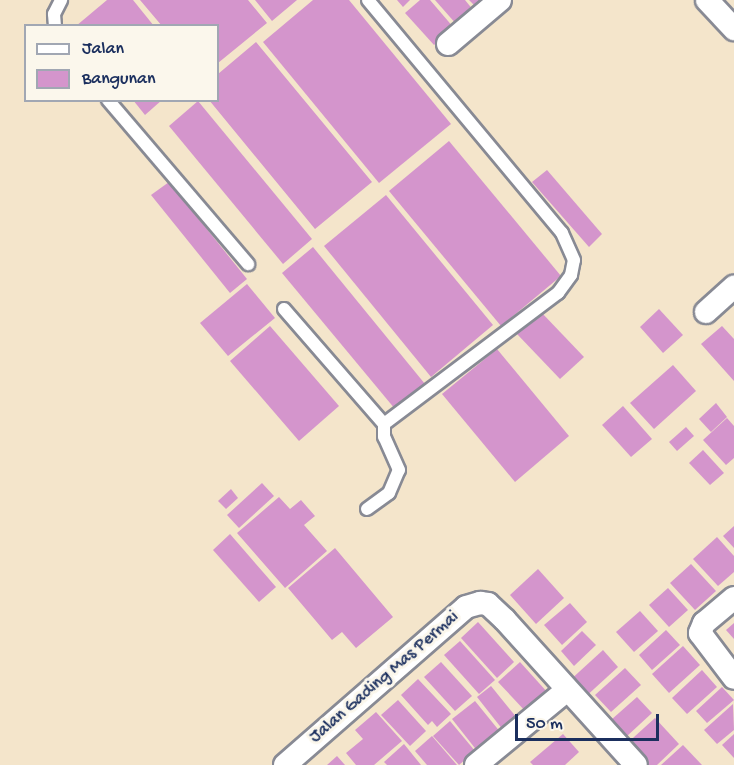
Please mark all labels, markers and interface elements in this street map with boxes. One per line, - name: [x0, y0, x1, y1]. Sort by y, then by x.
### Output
- legend: [24, 24, 219, 102]
- text: Jalan: [82, 39, 124, 60]
- text: Bangunan: [82, 69, 156, 90]
- street label: Jalan Gading Mas Permai: [306, 607, 464, 749]
- scale bar: [518, 702, 662, 740]
- text: 50 m: [526, 714, 563, 735]

